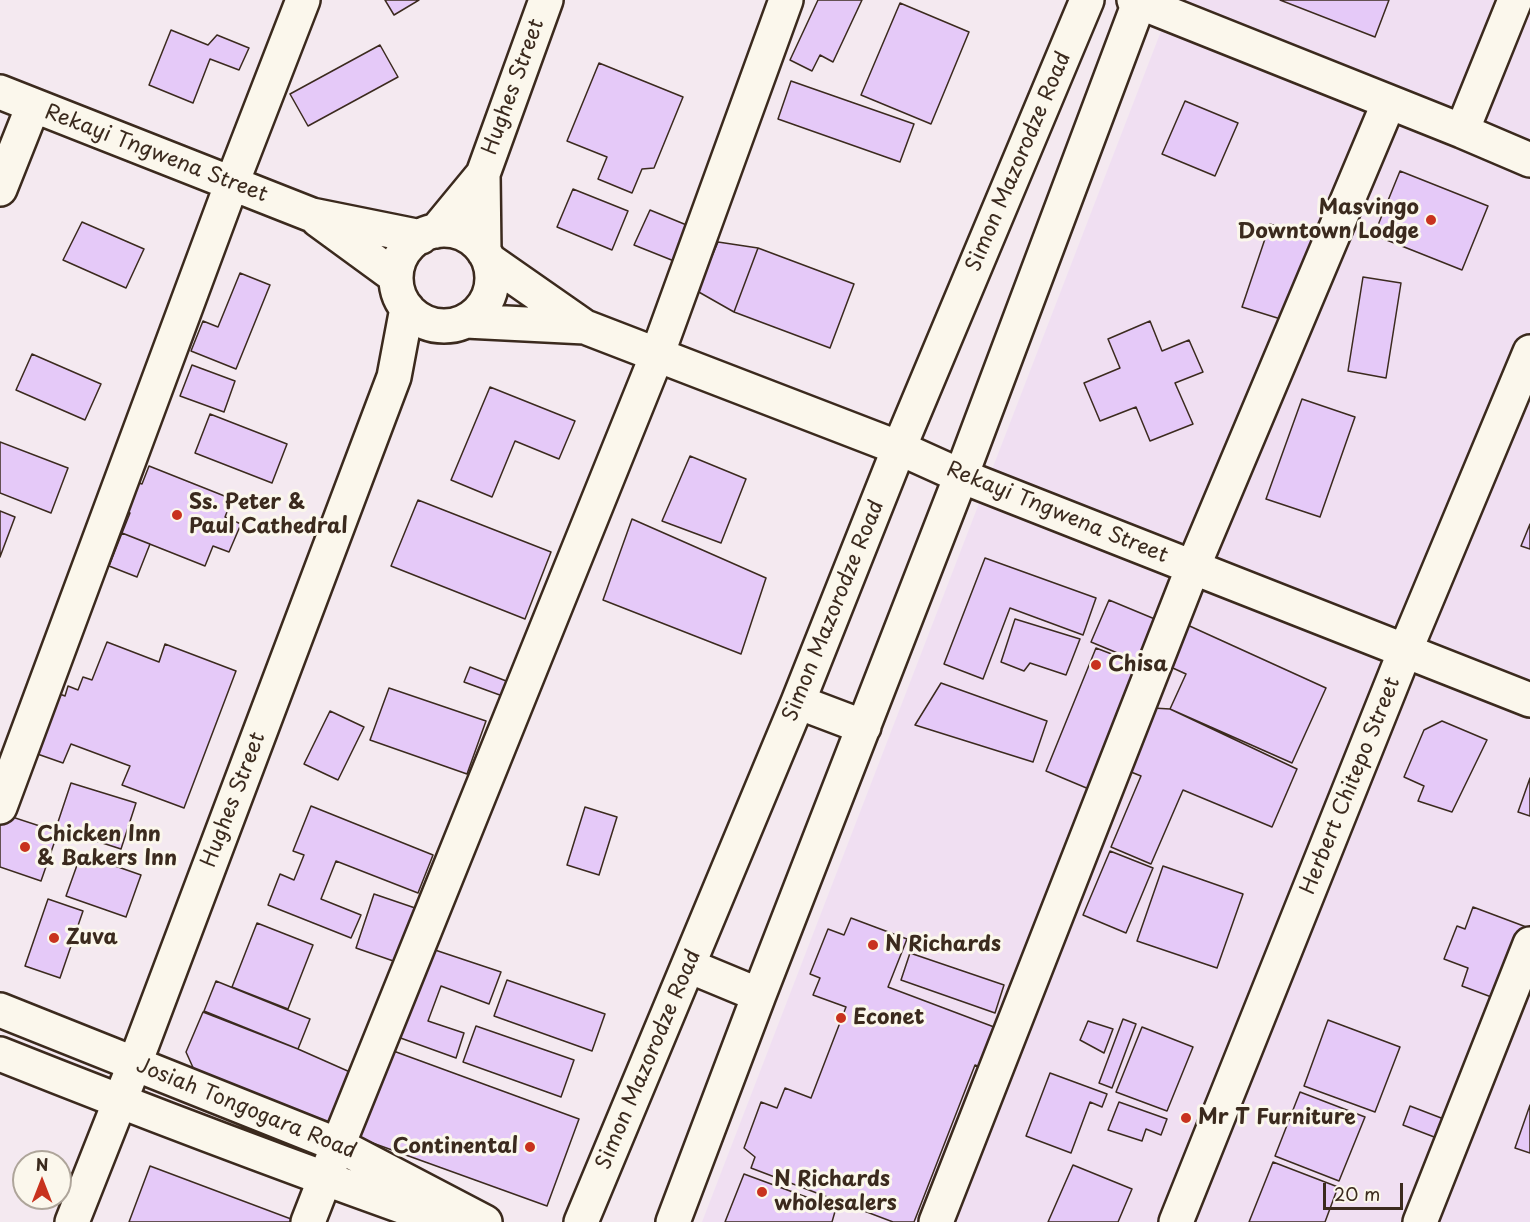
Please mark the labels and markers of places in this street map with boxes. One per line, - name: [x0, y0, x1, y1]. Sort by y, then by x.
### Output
- place label: Masvingo Downtown Lodge: [1237, 195, 1419, 245]
- marker: Masvingo Downtown Lodge: [1424, 213, 1438, 227]
- place label: Ss. Peter & Paul Cathedral: [189, 490, 348, 540]
- marker: Ss. Peter & Paul Cathedral: [170, 508, 184, 522]
- place label: Chisa: [1108, 652, 1168, 678]
- marker: Chisa: [1089, 658, 1103, 672]
- place label: Chicken Inn & Bakers Inn: [37, 822, 177, 872]
- marker: Chicken Inn & Bakers Inn: [18, 840, 32, 854]
- place label: Zuva: [66, 925, 118, 951]
- marker: Zuva: [47, 931, 61, 945]
- place label: N Richards: [885, 932, 1001, 958]
- marker: N Richards: [866, 938, 880, 952]
- place label: Econet: [853, 1005, 924, 1031]
- marker: Econet: [834, 1011, 848, 1025]
- place label: Mr T Furniture: [1198, 1105, 1356, 1131]
- marker: Mr T Furniture: [1179, 1111, 1193, 1125]
- place label: Continental: [393, 1134, 518, 1160]
- marker: Continental: [523, 1140, 537, 1154]
- place label: N Richards wholesalers: [774, 1167, 897, 1217]
- marker: N Richards wholesalers: [755, 1185, 769, 1199]

